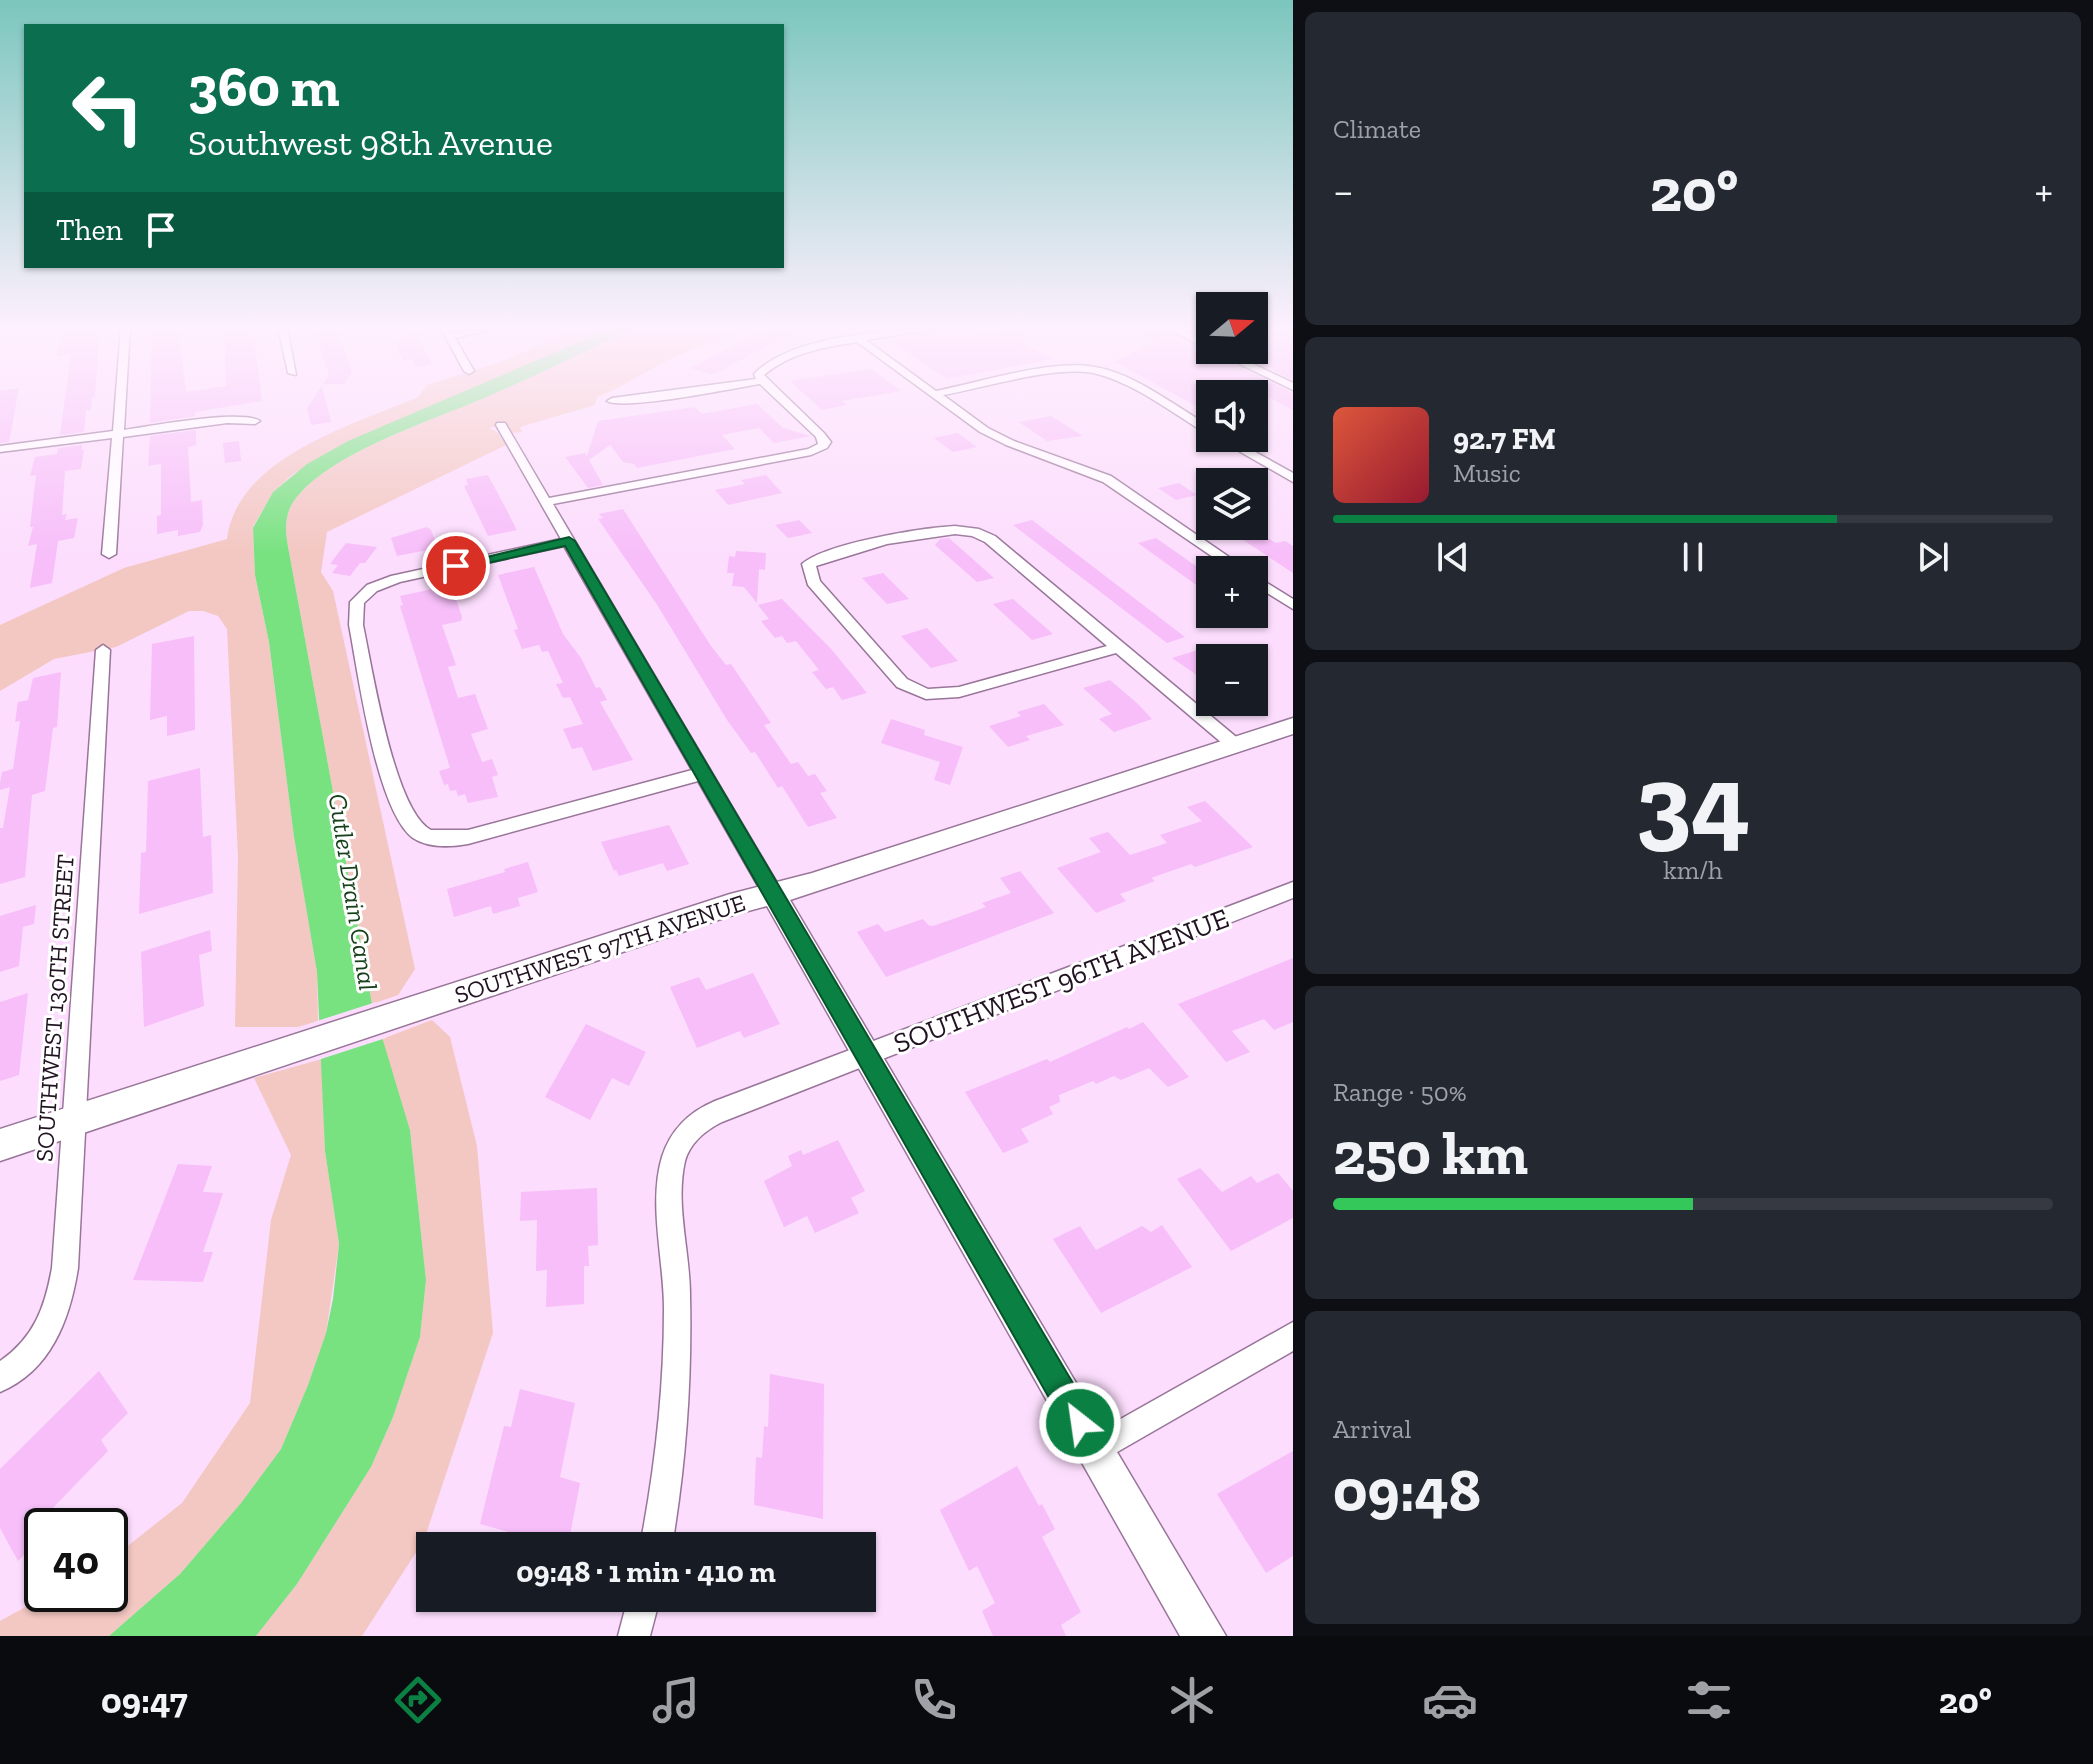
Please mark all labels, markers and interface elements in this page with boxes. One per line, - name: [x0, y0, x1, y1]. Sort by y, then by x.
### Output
- text: 360 m: [188, 53, 340, 120]
- icon: left: [56, 56, 160, 160]
- text: Climate: [1333, 113, 1421, 145]
- text: Southwest 98th Avenue: [188, 121, 553, 164]
- text: 20°: [1650, 154, 1738, 226]
- text: −: [1333, 164, 1354, 217]
- text: +: [2034, 164, 2053, 217]
- icon: arrive: [139, 208, 183, 252]
- text: Then: [56, 212, 123, 248]
- north arrow: [1196, 292, 1268, 364]
- map controls: [1196, 292, 1268, 716]
- button: sound: [1196, 380, 1268, 452]
- text: 92.7 FM: [1453, 421, 1556, 457]
- text: Music: [1453, 457, 1521, 489]
- button: layers: [1196, 468, 1268, 540]
- pin: [422, 532, 490, 600]
- icon: previous: [1431, 535, 1475, 579]
- icon: pause: [1671, 535, 1715, 579]
- icon: next: [1911, 535, 1955, 579]
- icon: arrive: [434, 544, 478, 588]
- button: +: [1196, 556, 1268, 628]
- button: −: [1196, 644, 1268, 716]
- text: 34: [1636, 739, 1750, 864]
- water label: Cutler Drain Canal: [322, 791, 384, 993]
- street label: SOUTHWEST 130TH STREET: [29, 853, 80, 1163]
- text: km/h: [1663, 854, 1723, 886]
- street label: SOUTHWEST 97TH AVENUE: [451, 888, 749, 1009]
- street label: SOUTHWEST 96TH AVENUE: [889, 901, 1233, 1060]
- text: Range · 50%: [1333, 1076, 1467, 1108]
- text: 250 km: [1333, 1117, 1528, 1189]
- position arrow: [1038, 1381, 1122, 1465]
- text: Arrival: [1333, 1413, 1411, 1445]
- text: 09:48: [1333, 1454, 1481, 1526]
- speed limit sign: 40: [24, 1508, 128, 1612]
- text: 09:48 · 1 min · 410 m: [516, 1554, 776, 1590]
- icon: directions: [390, 1672, 446, 1728]
- icon: music: [648, 1672, 704, 1728]
- icon: phone: [906, 1672, 962, 1728]
- icon: climate: [1164, 1672, 1220, 1728]
- icon: car: [1422, 1672, 1478, 1728]
- icon: filters: [1681, 1672, 1737, 1728]
- text: 09:47: [101, 1679, 188, 1722]
- text: 20°: [1939, 1679, 1992, 1722]

